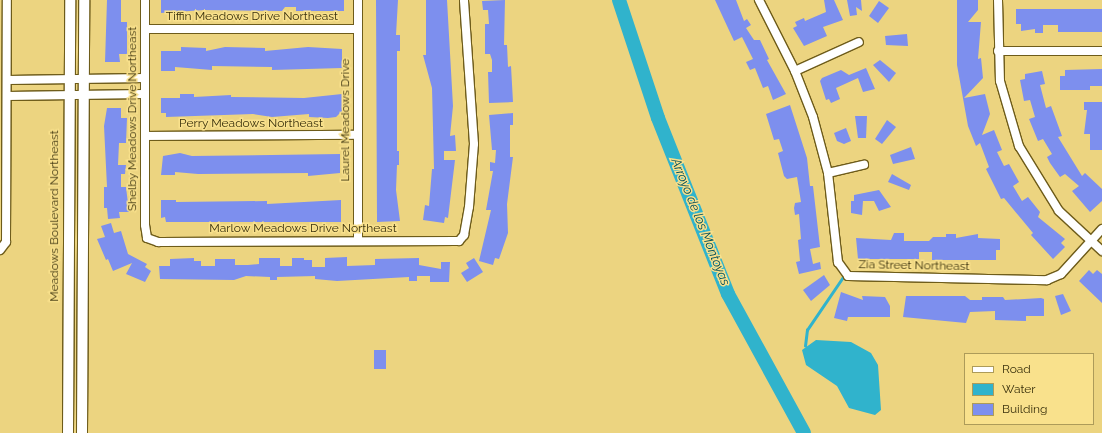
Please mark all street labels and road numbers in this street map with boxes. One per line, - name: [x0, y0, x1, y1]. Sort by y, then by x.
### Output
- street label: Tiffin Meadows Drive Northeast: [166, 10, 338, 24]
- street label: Shelby Meadows Drive Northeast: [126, 27, 140, 211]
- street label: Laurel Meadows Drive: [339, 58, 353, 182]
- street label: Perry Meadows Northeast: [179, 117, 323, 131]
- street label: Meadows Boulevard Northeast: [48, 130, 62, 302]
- street label: Marlow Meadows Drive Northeast: [209, 222, 397, 236]
- street label: Zia Street Northeast: [858, 258, 970, 274]

